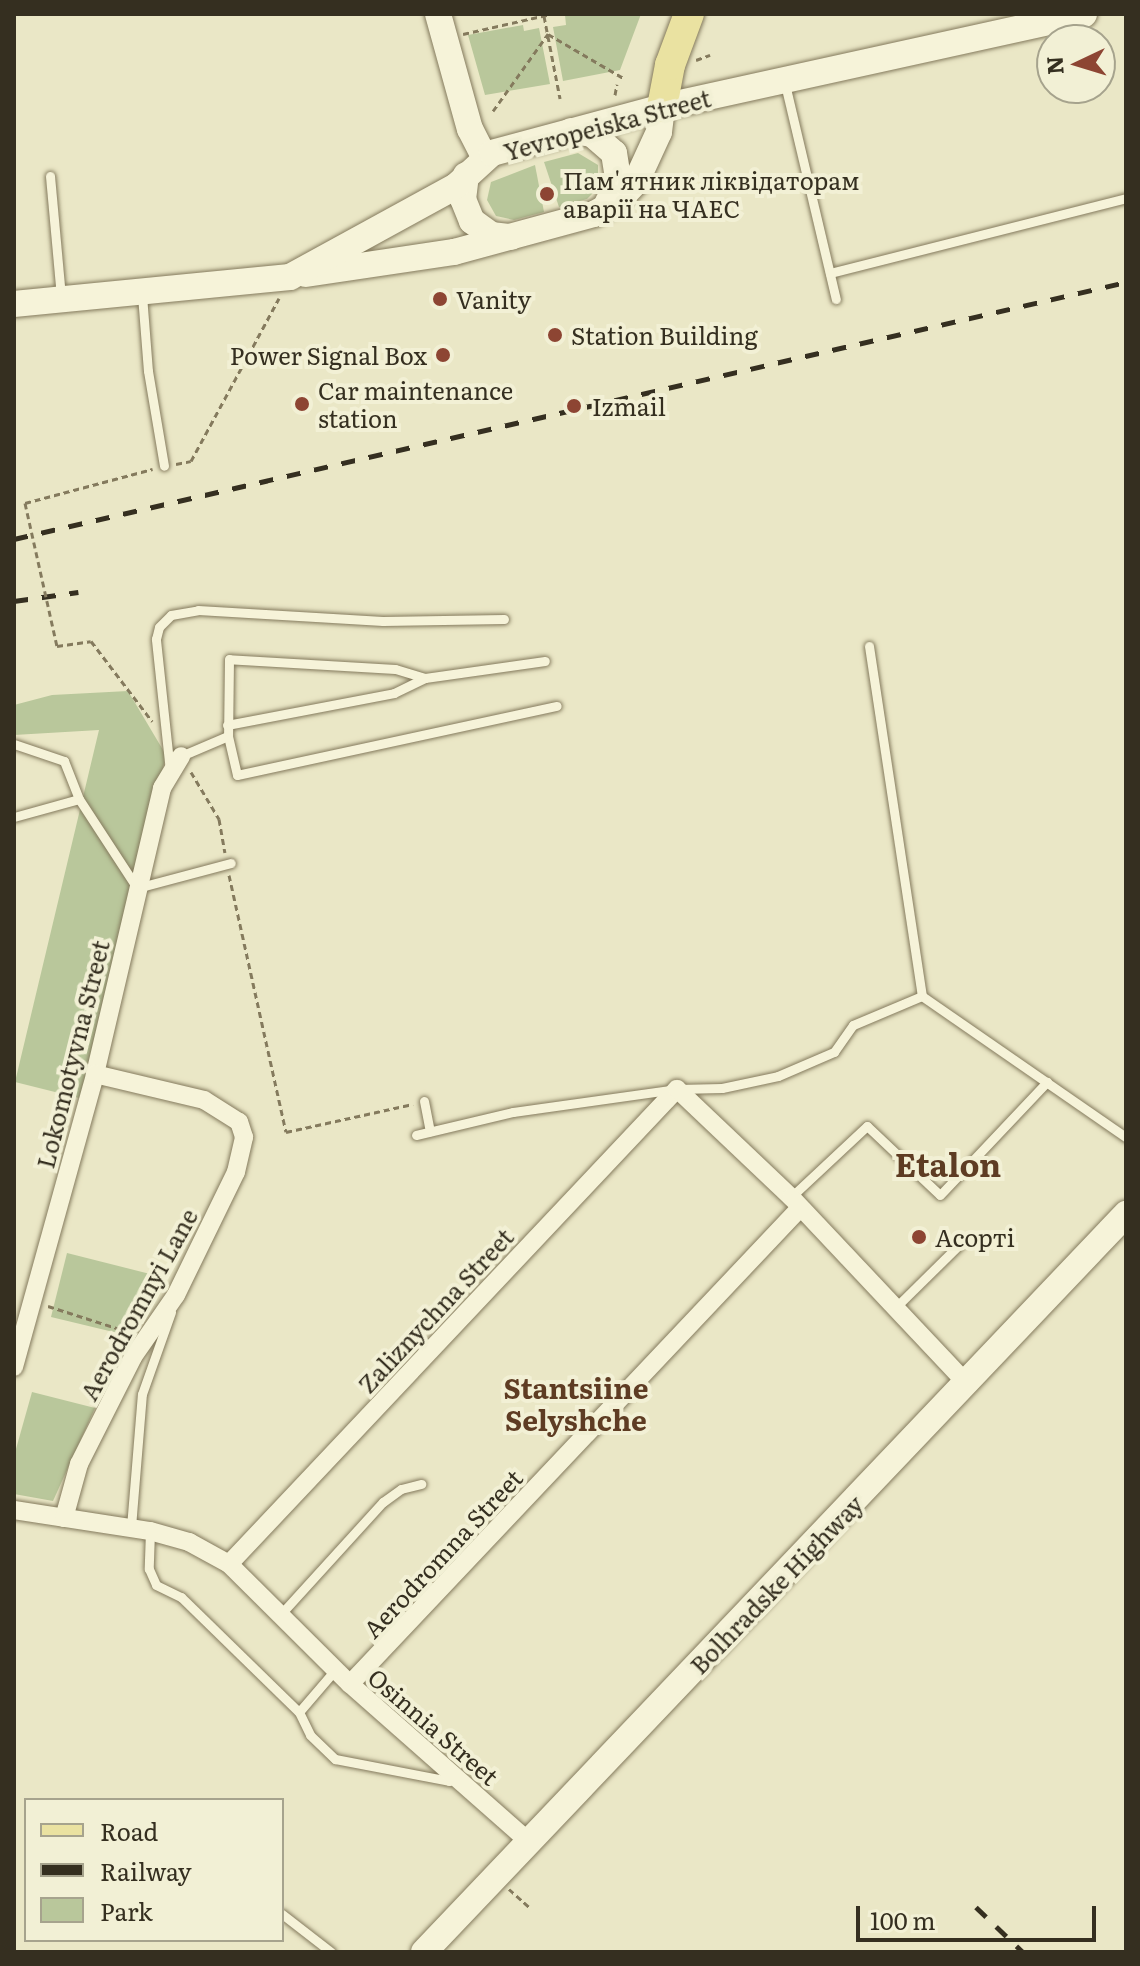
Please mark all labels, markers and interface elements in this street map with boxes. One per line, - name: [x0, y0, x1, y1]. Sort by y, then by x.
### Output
- north arrow: [1036, 24, 1116, 104]
- text: N: [1036, 55, 1071, 76]
- street label: Yevropeiska Street: [500, 82, 714, 166]
- place label: Пам'ятник ліквідаторам аварії на ЧАЕС: [563, 166, 860, 222]
- marker: Пам'ятник ліквідаторам аварії на ЧАЕС: [538, 185, 556, 203]
- place label: Vanity: [456, 285, 531, 313]
- marker: Vanity: [431, 290, 449, 308]
- place label: Station Building: [571, 321, 758, 349]
- marker: Station Building: [546, 326, 564, 344]
- place label: Power Signal Box: [230, 341, 427, 369]
- marker: Power Signal Box: [434, 346, 452, 364]
- place label: Car maintenance station: [318, 376, 513, 432]
- place label: Izmail: [592, 392, 666, 420]
- marker: Car maintenance station: [293, 395, 311, 413]
- marker: Izmail: [563, 395, 585, 417]
- street label: Lokomotyvna Street: [30, 937, 114, 1171]
- district label: Etalon: [895, 1144, 1001, 1182]
- street label: Aerodromnyi Lane: [73, 1203, 203, 1405]
- street label: Zaliznychna Street: [352, 1222, 518, 1398]
- place label: Асорті: [935, 1223, 1015, 1251]
- marker: Асорті: [910, 1228, 928, 1246]
- district label: Stantsiine Selyshche: [503, 1370, 649, 1436]
- street label: Aerodromna Street: [357, 1463, 527, 1643]
- street label: Bolhradske Highway: [683, 1489, 869, 1679]
- street label: Osinnia Street: [363, 1662, 505, 1790]
- legend: [24, 1798, 284, 1942]
- text: Road: [100, 1813, 158, 1848]
- text: Railway: [100, 1853, 192, 1888]
- scale bar: [860, 1890, 1100, 1940]
- text: Park: [100, 1893, 153, 1928]
- text: 100 m: [870, 1902, 936, 1937]

